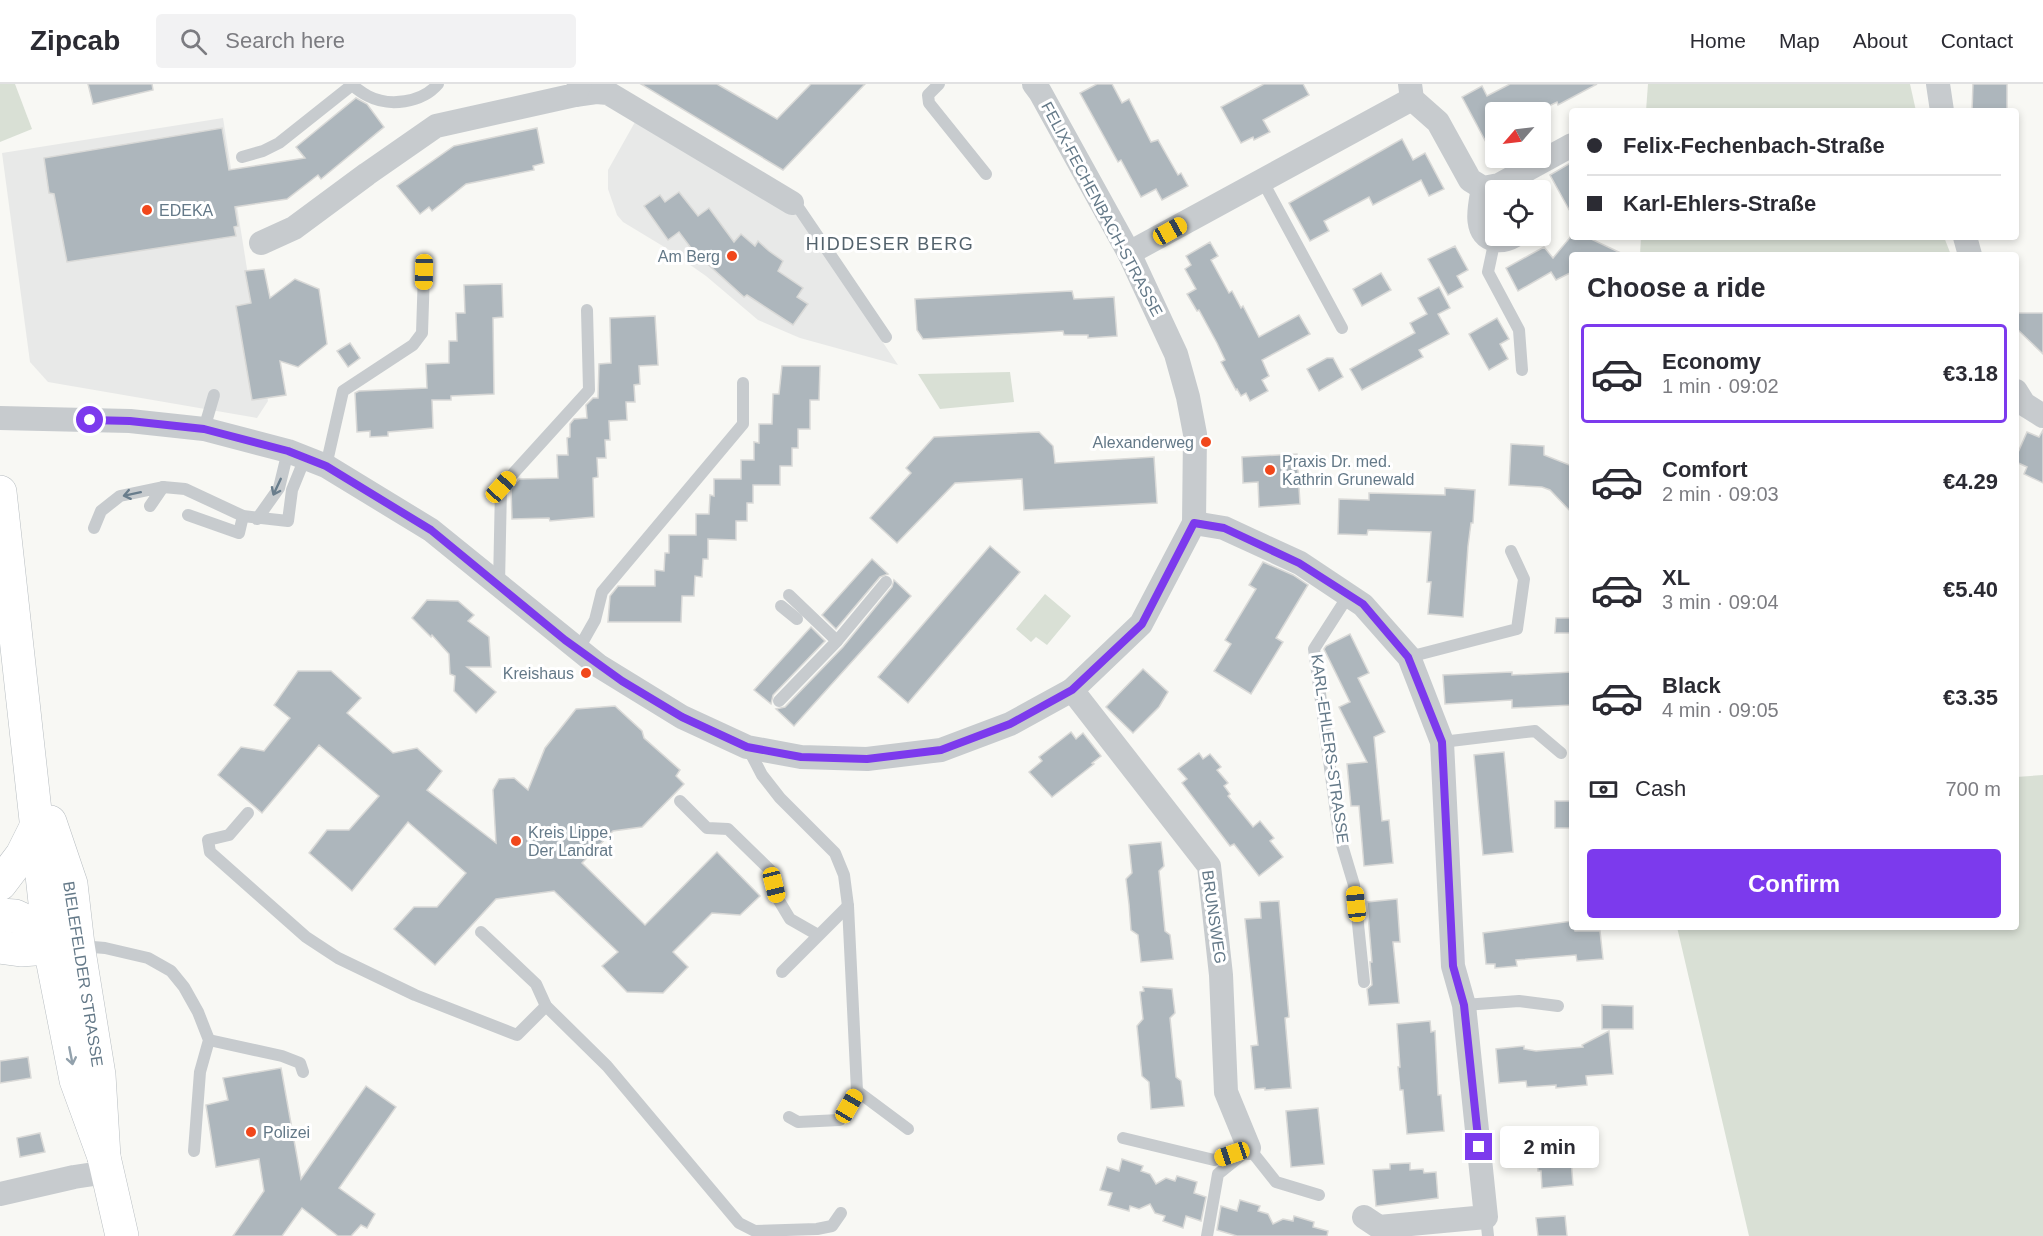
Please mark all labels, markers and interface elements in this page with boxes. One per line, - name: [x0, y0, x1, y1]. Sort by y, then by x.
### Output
- search box: [156, 14, 576, 68]
- text: Zipcab: [30, 25, 120, 56]
- icon: search: [177, 25, 210, 58]
- text: Search here: [225, 28, 345, 53]
- text: Home: [1690, 29, 1746, 52]
- text: Map: [1779, 29, 1820, 52]
- text: About: [1853, 29, 1908, 52]
- text: Contact: [1941, 29, 2013, 52]
- street label: FELIX-FECHENBACH-STRASSE: [1038, 99, 1166, 319]
- north arrow: [1485, 102, 1551, 168]
- map controls: [1485, 102, 1551, 246]
- text: Felix-Fechenbach-Straße: [1623, 133, 1885, 158]
- button: locate: [1485, 180, 1551, 246]
- text: Karl-Ehlers-Straße: [1623, 191, 1816, 216]
- place label: EDEKA: [159, 202, 214, 219]
- marker: EDEKA: [140, 203, 154, 217]
- car: [1150, 214, 1190, 248]
- district label: HIDDESER BERG: [806, 234, 974, 254]
- place label: Am Berg: [658, 248, 720, 265]
- marker: Am Berg: [725, 249, 739, 263]
- car: [415, 254, 433, 290]
- text: Choose a ride: [1587, 273, 1766, 303]
- icon: car: [1590, 347, 1644, 401]
- text: Economy: [1662, 349, 1761, 374]
- text: €3.18: [1943, 361, 1998, 386]
- text: 1 min · 09:02: [1662, 375, 1779, 397]
- route start: [76, 406, 103, 433]
- place label: Alexanderweg: [1093, 434, 1194, 451]
- marker: Alexanderweg: [1199, 435, 1213, 449]
- place label: Praxis Dr. med. Kathrin Grunewald: [1282, 453, 1415, 488]
- icon: car: [1590, 455, 1644, 509]
- text: Comfort: [1662, 457, 1748, 482]
- marker: Praxis Dr. med. Kathrin Grunewald: [1263, 463, 1277, 477]
- car: [482, 468, 520, 506]
- text: €4.29: [1943, 469, 1998, 494]
- one-way arrow: [271, 478, 283, 496]
- text: 2 min · 09:03: [1662, 483, 1779, 505]
- one-way arrow: [123, 489, 142, 500]
- icon: car: [1590, 563, 1644, 617]
- text: XL: [1662, 565, 1690, 590]
- text: €5.40: [1943, 577, 1998, 602]
- text: 3 min · 09:04: [1662, 591, 1779, 613]
- street label: KARL-EHLERS-STRASSE: [1308, 653, 1352, 845]
- place label: Kreishaus: [503, 665, 574, 682]
- marker: Kreishaus: [579, 666, 593, 680]
- icon: car: [1590, 671, 1644, 725]
- text: Black: [1662, 673, 1721, 698]
- text: €3.35: [1943, 685, 1998, 710]
- text: 4 min · 09:05: [1662, 699, 1779, 721]
- icon: cash: [1587, 773, 1620, 806]
- text: Cash: [1635, 776, 1686, 801]
- text: 700 m: [1945, 778, 2001, 800]
- place label: Kreis Lippe, Der Landrat: [528, 824, 613, 859]
- marker: Kreis Lippe, Der Landrat: [509, 834, 523, 848]
- button: Confirm: [1587, 849, 2001, 918]
- car: [761, 865, 787, 905]
- street label: BRUNSWEG: [1199, 869, 1229, 965]
- street label: BIELEFELDER STRASSE: [60, 880, 106, 1068]
- car: [1345, 885, 1367, 923]
- one-way arrow: [66, 1046, 77, 1065]
- car: [832, 1086, 866, 1126]
- place label: Polizei: [263, 1124, 310, 1141]
- marker: Polizei: [244, 1125, 258, 1139]
- callout: 2 min: [1500, 1126, 1599, 1168]
- route end: [1465, 1133, 1492, 1160]
- text: 2 min: [1523, 1136, 1576, 1158]
- car: [1212, 1140, 1252, 1168]

